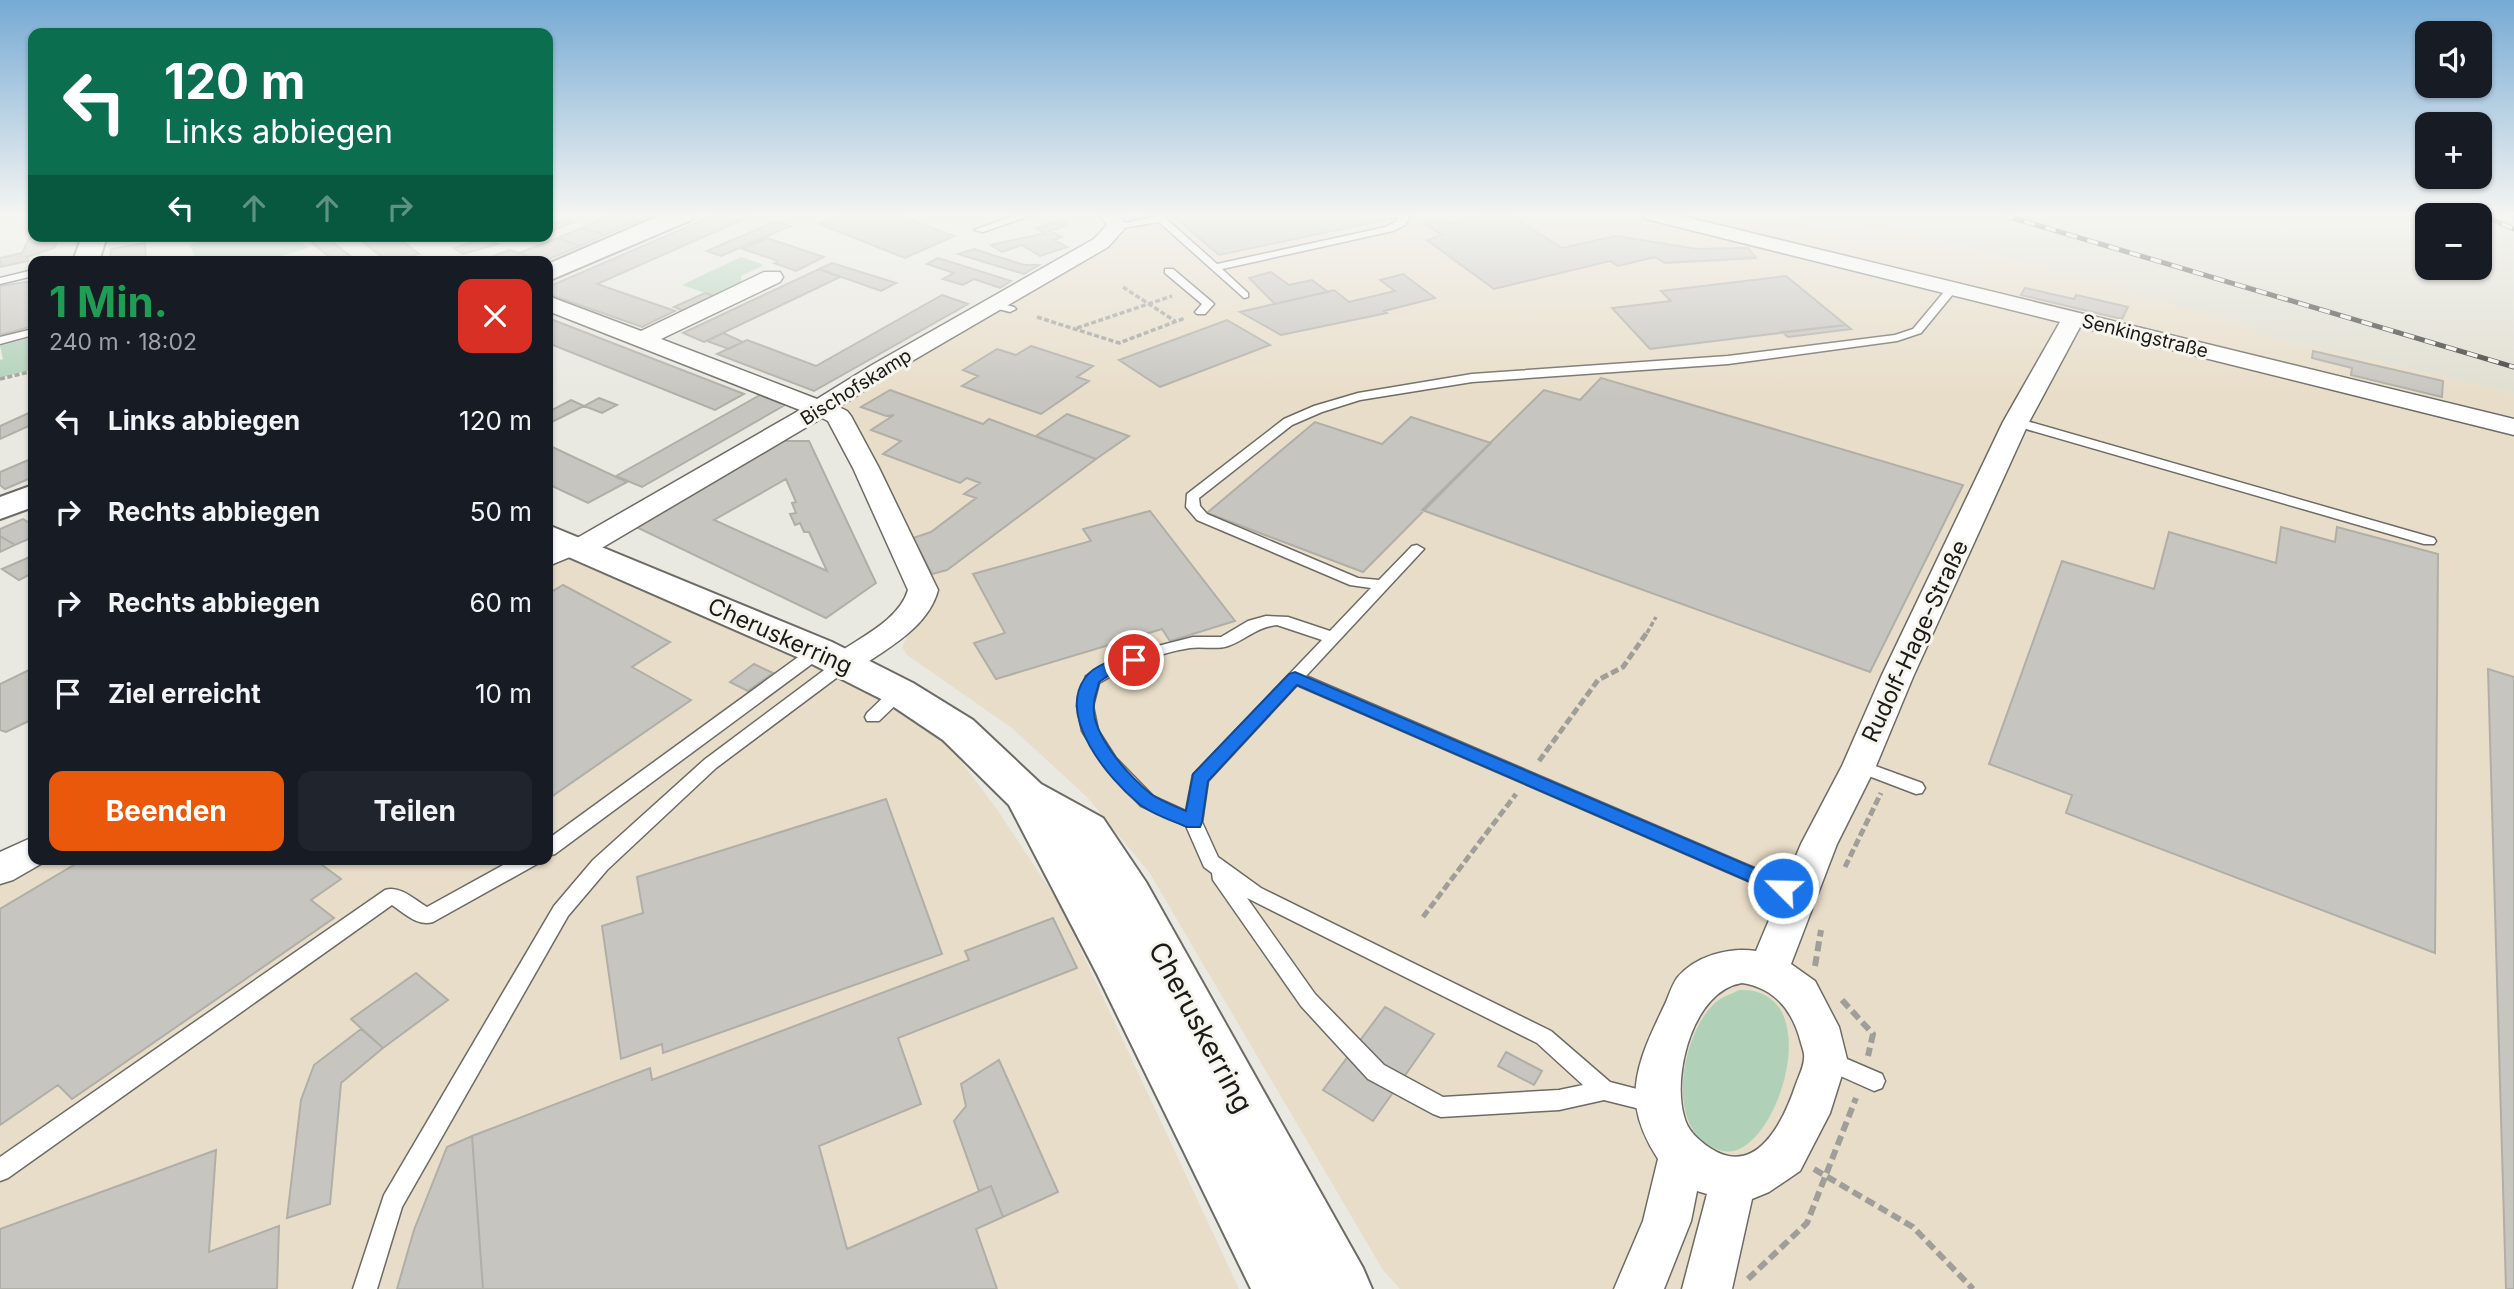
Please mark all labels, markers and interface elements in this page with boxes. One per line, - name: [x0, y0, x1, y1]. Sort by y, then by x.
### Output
- map controls: [2415, 21, 2492, 280]
- button: sound: [2415, 21, 2492, 98]
- text: 120 m: [164, 52, 305, 111]
- icon: left: [49, 56, 140, 147]
- text: Links abbiegen: [164, 112, 393, 151]
- button: +: [2415, 112, 2492, 189]
- icon: left: [162, 189, 200, 227]
- icon: ahead: [235, 189, 273, 227]
- icon: ahead: [308, 189, 346, 227]
- icon: right: [381, 189, 419, 227]
- button: −: [2415, 203, 2492, 280]
- text: 1 Min.: [49, 276, 168, 327]
- button: close: [458, 279, 532, 353]
- street label: Senkingstraße: [2080, 309, 2210, 363]
- text: 240 m · 18:02: [49, 328, 197, 356]
- street label: Bischofskamp: [796, 344, 916, 430]
- icon: left: [49, 402, 87, 440]
- text: Links abbiegen: [108, 405, 300, 436]
- text: 120 m: [459, 405, 532, 436]
- icon: right: [49, 493, 87, 531]
- text: Rechts abbiegen: [108, 496, 320, 527]
- text: 50 m: [470, 496, 532, 527]
- street label: Rudolf-Hage-Straße: [1856, 535, 1974, 747]
- icon: right: [49, 584, 87, 622]
- text: Rechts abbiegen: [108, 587, 320, 618]
- text: 60 m: [469, 587, 532, 618]
- street label: Cheruskerring: [703, 592, 857, 680]
- pin: [1104, 630, 1164, 690]
- icon: arrive: [1115, 641, 1153, 679]
- icon: arrive: [49, 675, 87, 713]
- text: Ziel erreicht: [108, 678, 261, 709]
- text: 10 m: [475, 678, 532, 709]
- button: Beenden: [49, 771, 284, 851]
- button: Teilen: [298, 771, 532, 851]
- position arrow: [1746, 851, 1820, 925]
- street label: Cheruskerring: [1142, 936, 1260, 1118]

